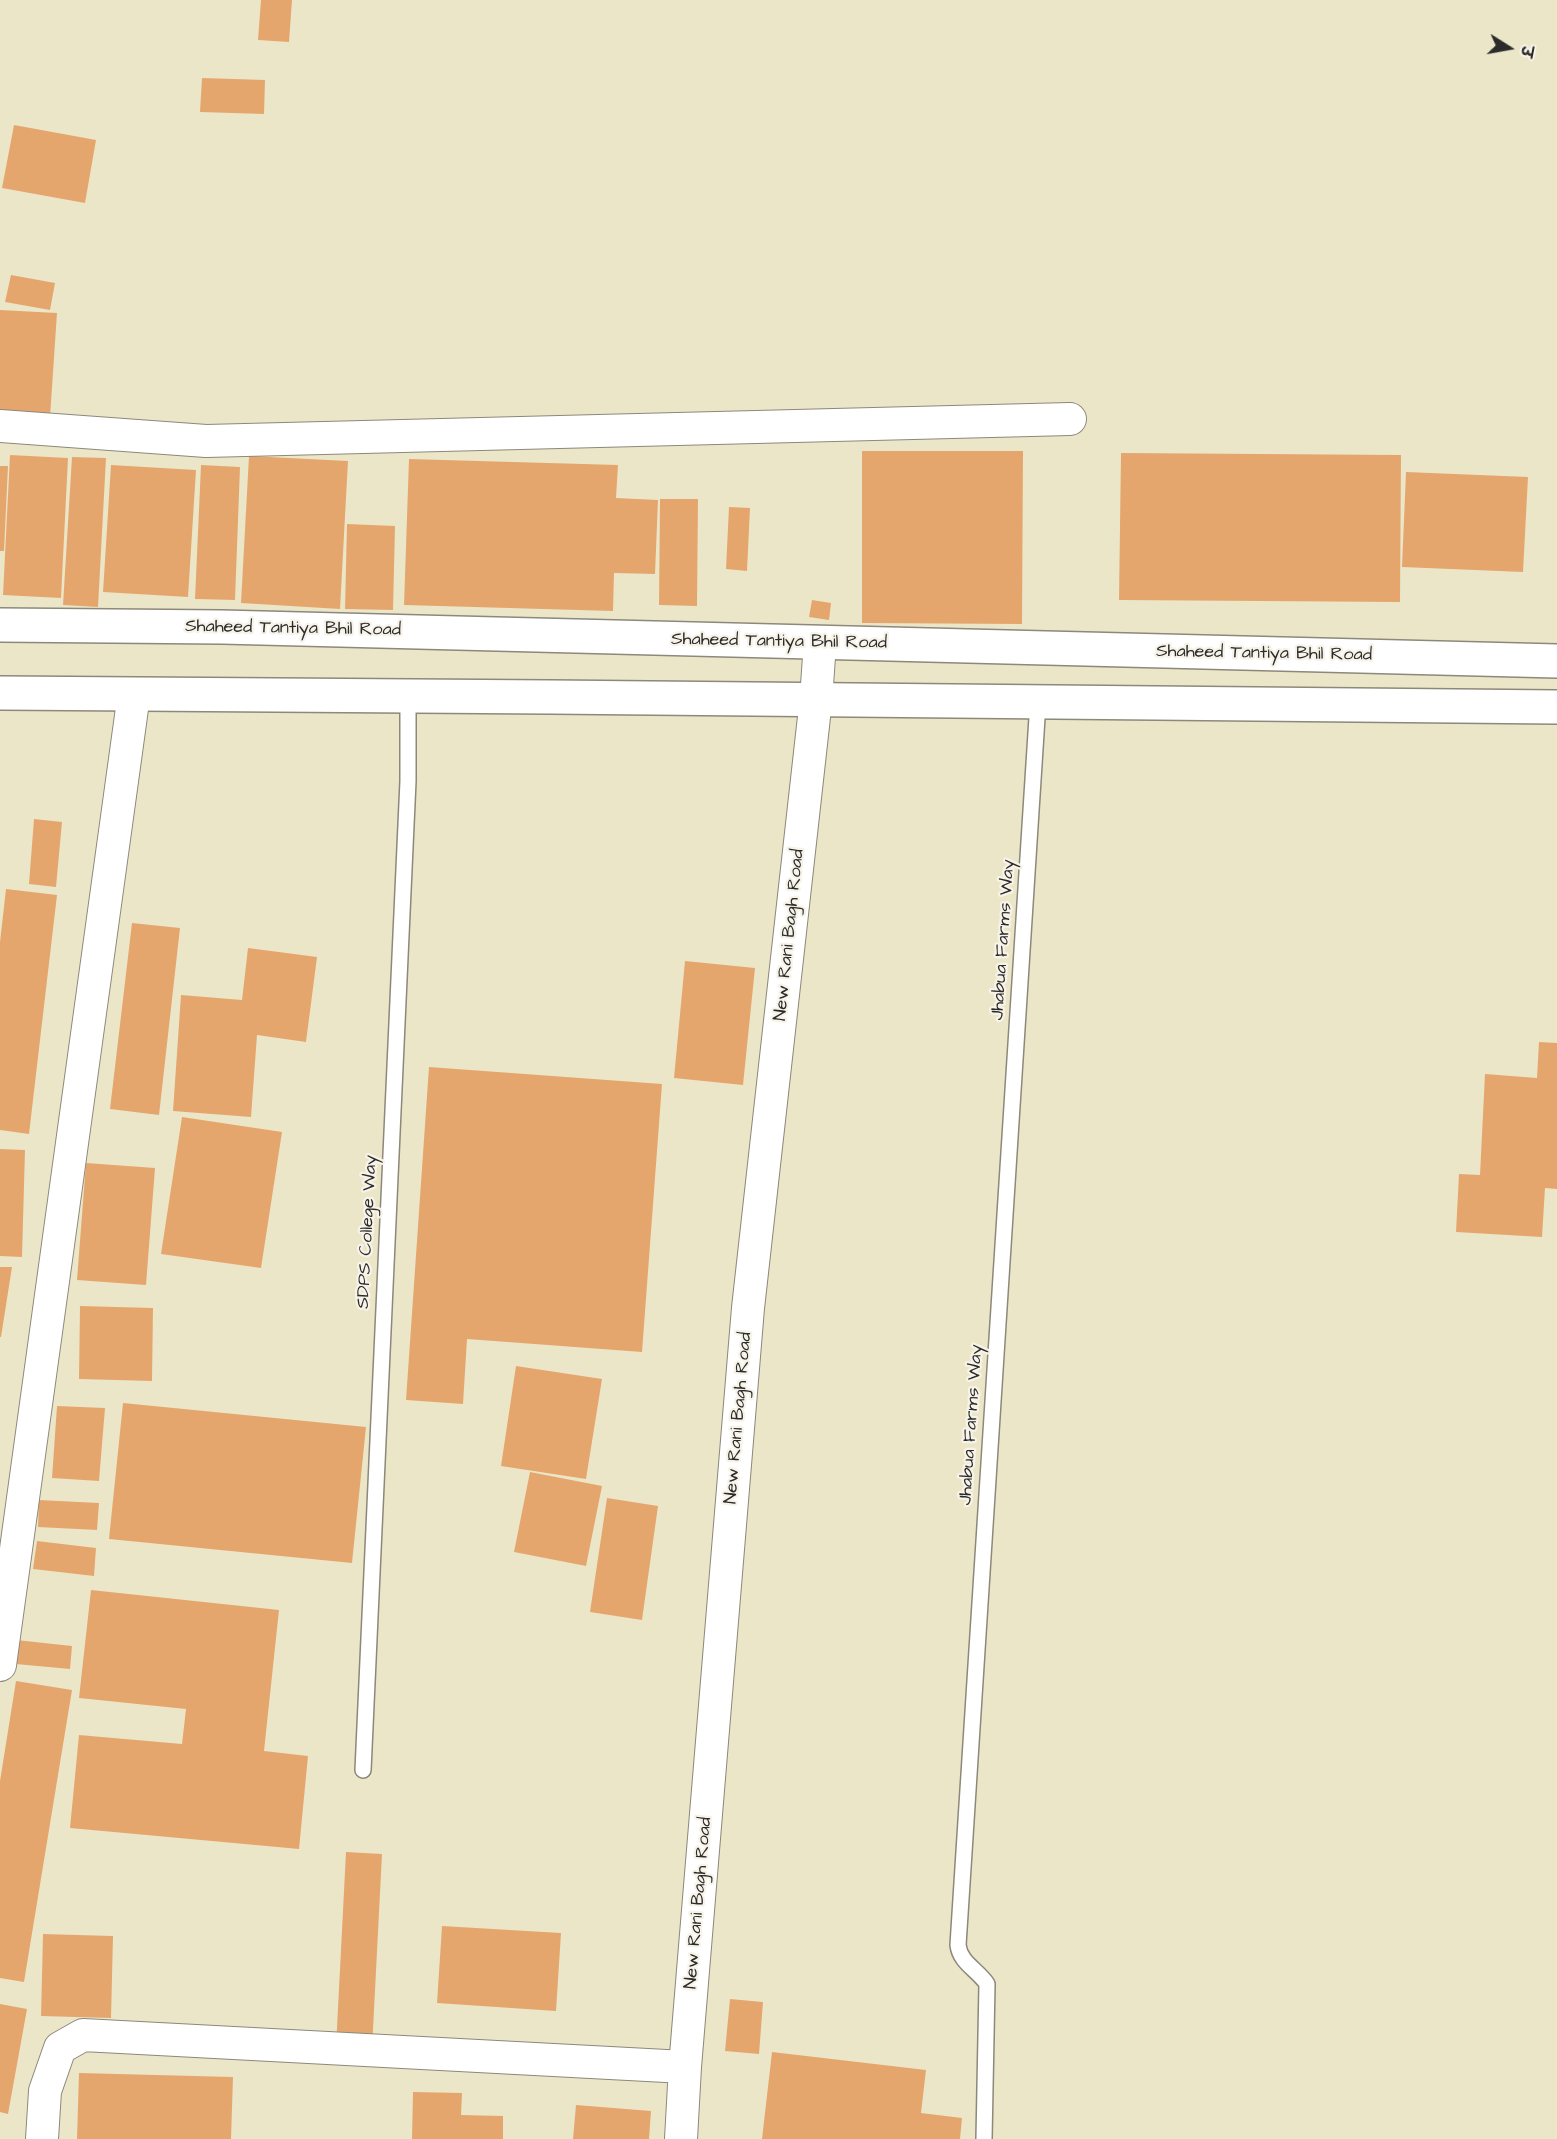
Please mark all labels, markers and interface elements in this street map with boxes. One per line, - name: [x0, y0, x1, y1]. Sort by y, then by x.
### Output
- north arrow: [1479, 18, 1539, 78]
- text: उ: [1515, 44, 1538, 59]
- street label: Shaheed Tantiya Bhil Road: [185, 616, 401, 642]
- street label: Shaheed Tantiya Bhil Road: [671, 629, 887, 655]
- street label: Shaheed Tantiya Bhil Road: [1156, 641, 1372, 667]
- street label: New Rani Bagh Road: [770, 848, 810, 1022]
- street label: Jhabua Farms Way: [988, 859, 1020, 1021]
- street label: SDPS College Way: [353, 1155, 383, 1309]
- street label: New Rani Bagh Road: [721, 1331, 757, 1505]
- street label: Jhabua Farms Way: [956, 1344, 988, 1506]
- street label: New Rani Bagh Road: [681, 1816, 717, 1990]

